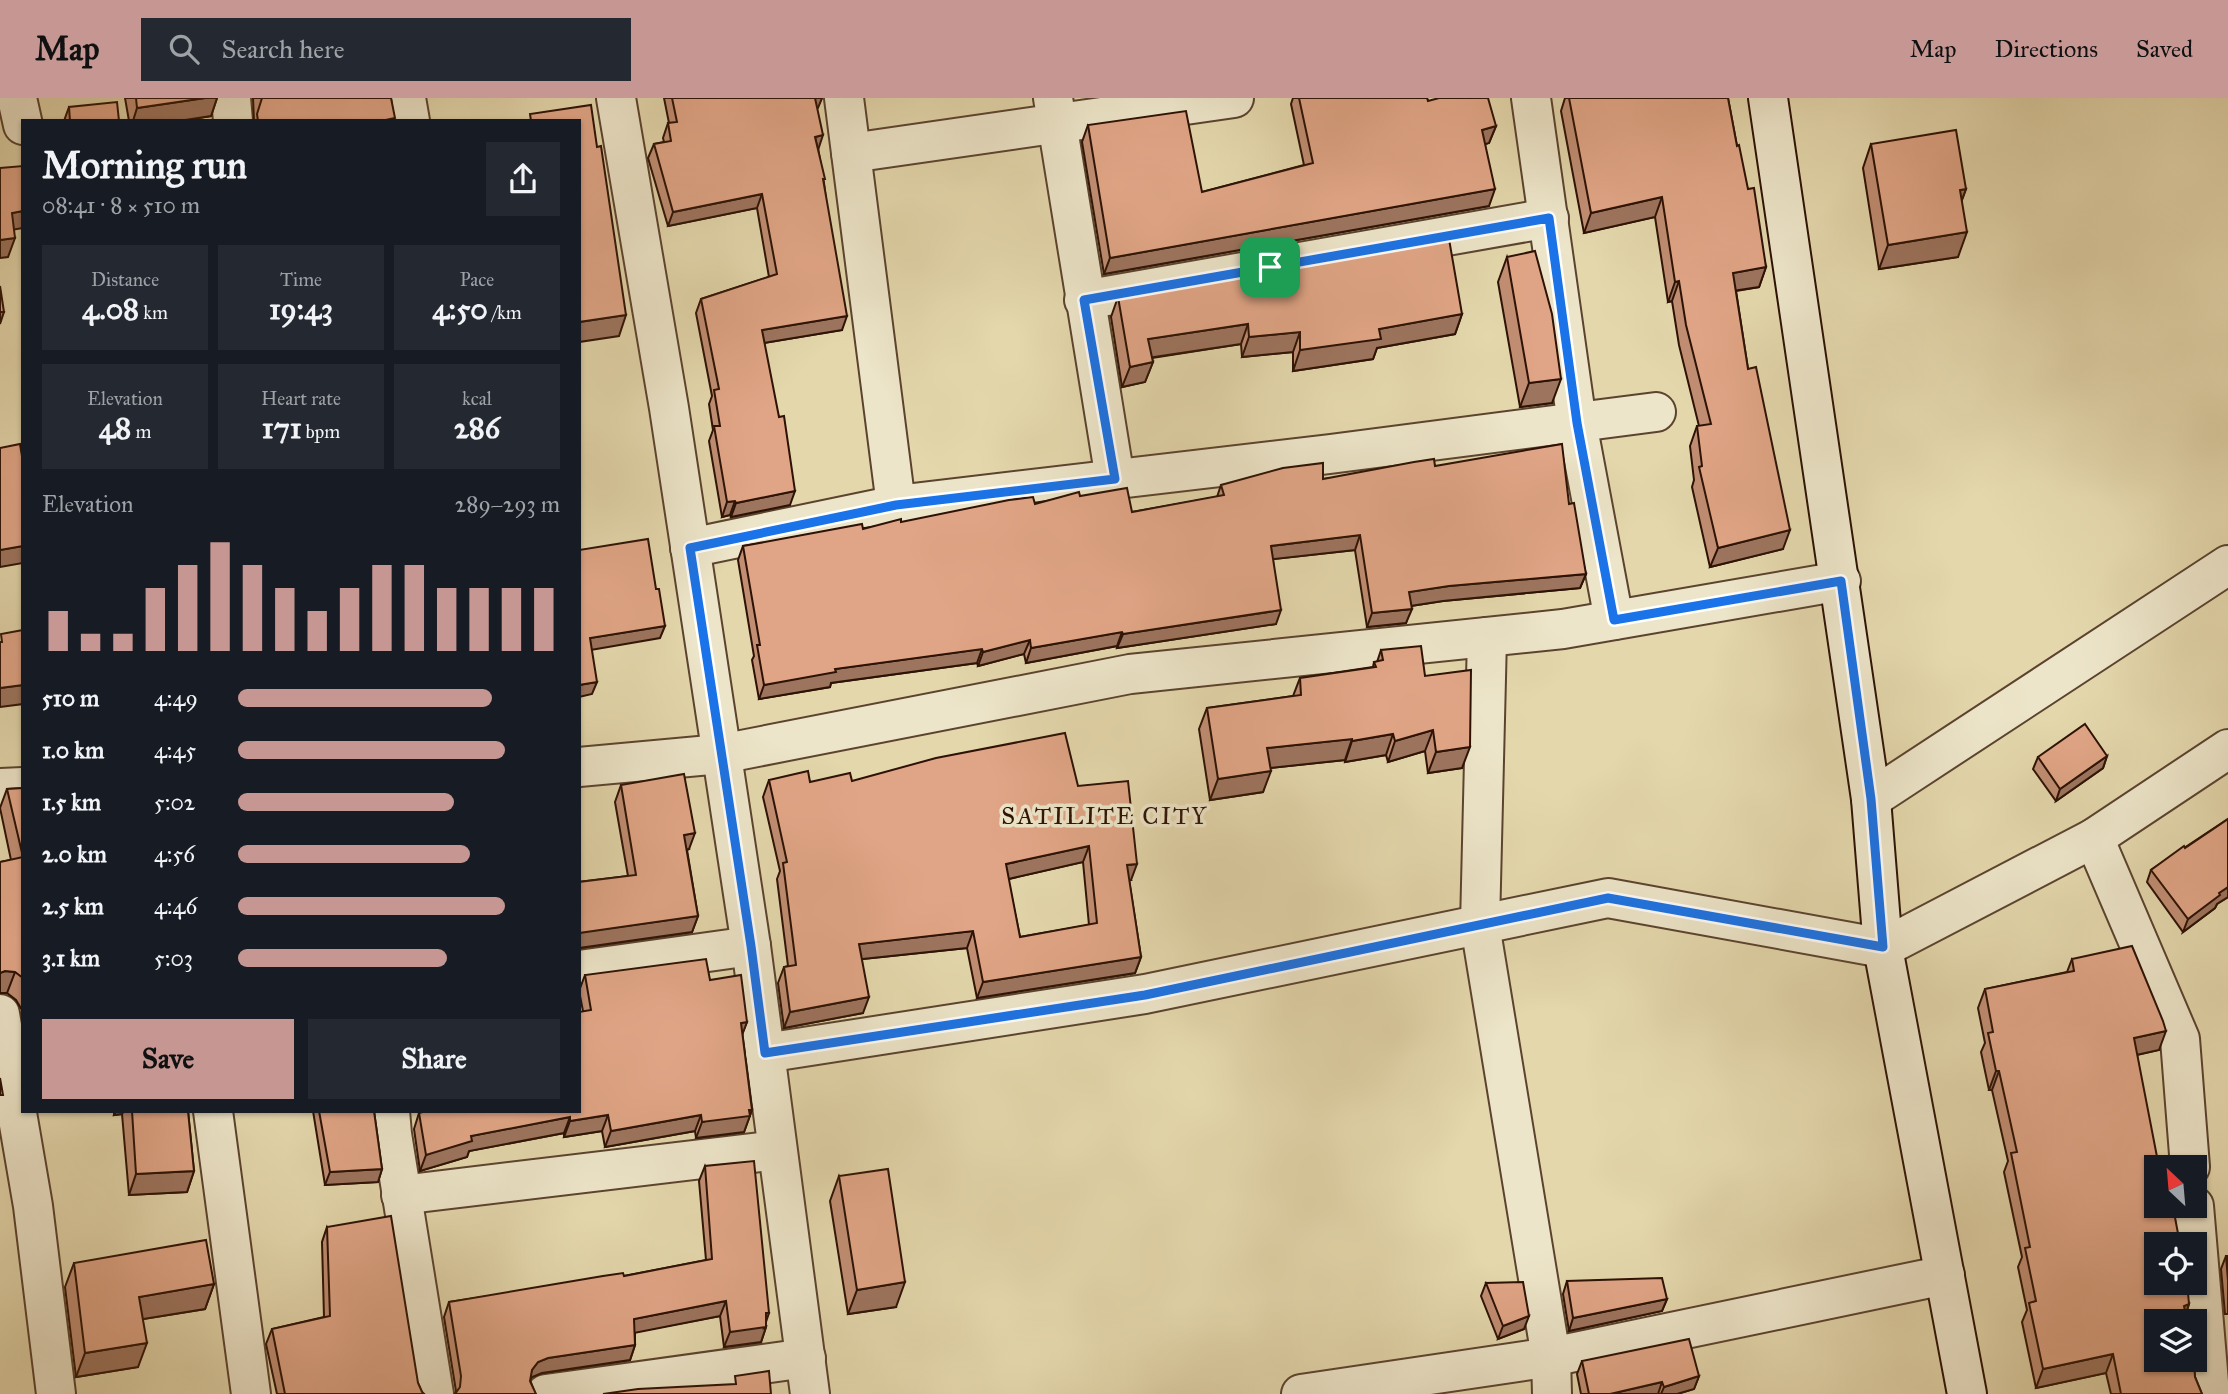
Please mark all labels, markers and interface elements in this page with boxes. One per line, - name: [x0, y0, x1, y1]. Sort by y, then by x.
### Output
- search box: [141, 18, 631, 81]
- text: Map: [35, 29, 99, 69]
- icon: search: [165, 30, 203, 68]
- text: Search here: [221, 33, 345, 65]
- text: Map: [1910, 34, 1957, 64]
- text: Directions: [1995, 34, 2098, 64]
- text: Saved: [2136, 34, 2193, 64]
- text: Morning run: [42, 142, 247, 188]
- button: share: [486, 142, 560, 216]
- text: 08:41 · 8 × 510 m: [42, 191, 200, 219]
- pin: [1240, 237, 1300, 297]
- icon: arrive: [1251, 248, 1289, 286]
- text: Distance: [91, 268, 159, 291]
- text: Time: [280, 268, 322, 291]
- text: Pace: [460, 268, 494, 291]
- text: 4.08: [82, 291, 139, 327]
- text: 19:43: [269, 291, 333, 327]
- text: 4:50: [432, 291, 488, 327]
- text: km: [139, 301, 168, 324]
- text: /km: [488, 301, 522, 324]
- text: Elevation: [87, 387, 163, 410]
- text: Heart rate: [261, 387, 341, 410]
- text: kcal: [462, 387, 492, 410]
- text: 48: [99, 410, 131, 446]
- text: 171: [262, 410, 302, 446]
- text: 286: [454, 410, 500, 446]
- text: m: [131, 420, 151, 443]
- text: bpm: [302, 420, 340, 443]
- text: Elevation: [42, 490, 133, 518]
- text: 289–293 m: [455, 490, 560, 518]
- text: 510 m: [42, 684, 99, 712]
- text: 4:49: [154, 684, 198, 712]
- text: 1.0 km: [42, 736, 104, 764]
- text: 4:45: [154, 736, 196, 764]
- text: 1.5 km: [42, 788, 101, 816]
- text: 5:02: [154, 788, 195, 816]
- district label: SATILITE CITY: [1001, 801, 1209, 831]
- text: 2.0 km: [42, 840, 107, 868]
- text: 4:56: [154, 840, 195, 868]
- text: 2.5 km: [42, 892, 104, 920]
- text: 4:46: [154, 892, 197, 920]
- text: 3.1 km: [42, 944, 100, 972]
- text: 5:03: [154, 944, 193, 972]
- button: Save: [42, 1019, 294, 1099]
- button: Share: [308, 1019, 560, 1099]
- north arrow: [2144, 1155, 2207, 1218]
- map controls: [2144, 1155, 2207, 1372]
- button: locate: [2144, 1232, 2207, 1295]
- button: layers: [2144, 1309, 2207, 1372]

